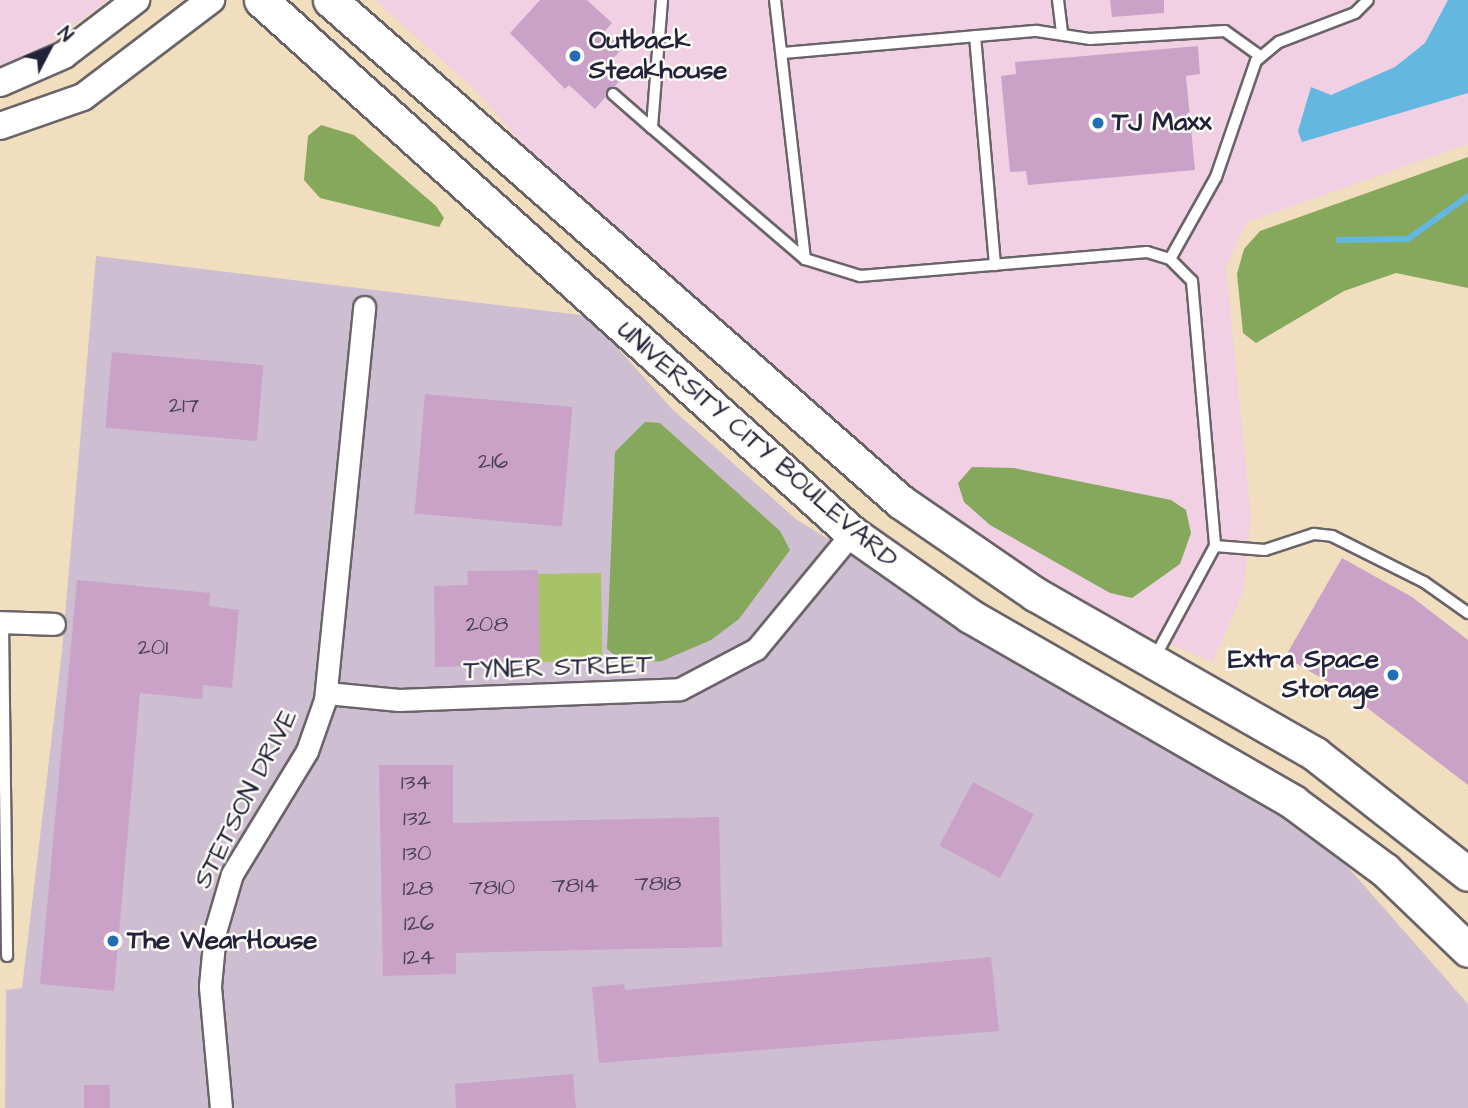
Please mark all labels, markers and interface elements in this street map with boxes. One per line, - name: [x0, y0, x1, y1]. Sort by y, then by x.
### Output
- north arrow: [14, 14, 84, 84]
- text: N: [51, 21, 79, 48]
- place label: Outback Steakhouse: [589, 25, 727, 86]
- marker: Outback Steakhouse: [567, 48, 583, 64]
- place label: TJ Maxx: [1112, 107, 1212, 139]
- marker: TJ Maxx: [1090, 115, 1106, 131]
- street label: UNIVERSITY CITY BOULEVARD: [610, 315, 904, 575]
- house number: 217: [169, 391, 199, 419]
- house number: 216: [478, 447, 508, 475]
- house number: 208: [466, 610, 508, 638]
- house number: 201: [138, 633, 168, 661]
- place label: Extra Space Storage: [1228, 644, 1379, 706]
- street label: TYNER STREET: [463, 649, 653, 687]
- marker: Extra Space Storage: [1385, 667, 1401, 683]
- street label: STETSON DRIVE: [188, 704, 304, 894]
- house number: 134: [401, 768, 431, 796]
- house number: 132: [403, 804, 431, 832]
- house number: 130: [402, 839, 432, 867]
- house number: 7818: [635, 869, 681, 897]
- house number: 7814: [551, 871, 599, 899]
- house number: 7810: [469, 873, 515, 901]
- house number: 128: [402, 874, 434, 902]
- house number: 126: [404, 909, 434, 937]
- place label: The WearHouse: [127, 925, 317, 957]
- marker: The WearHouse: [105, 933, 121, 949]
- house number: 124: [403, 943, 435, 971]

